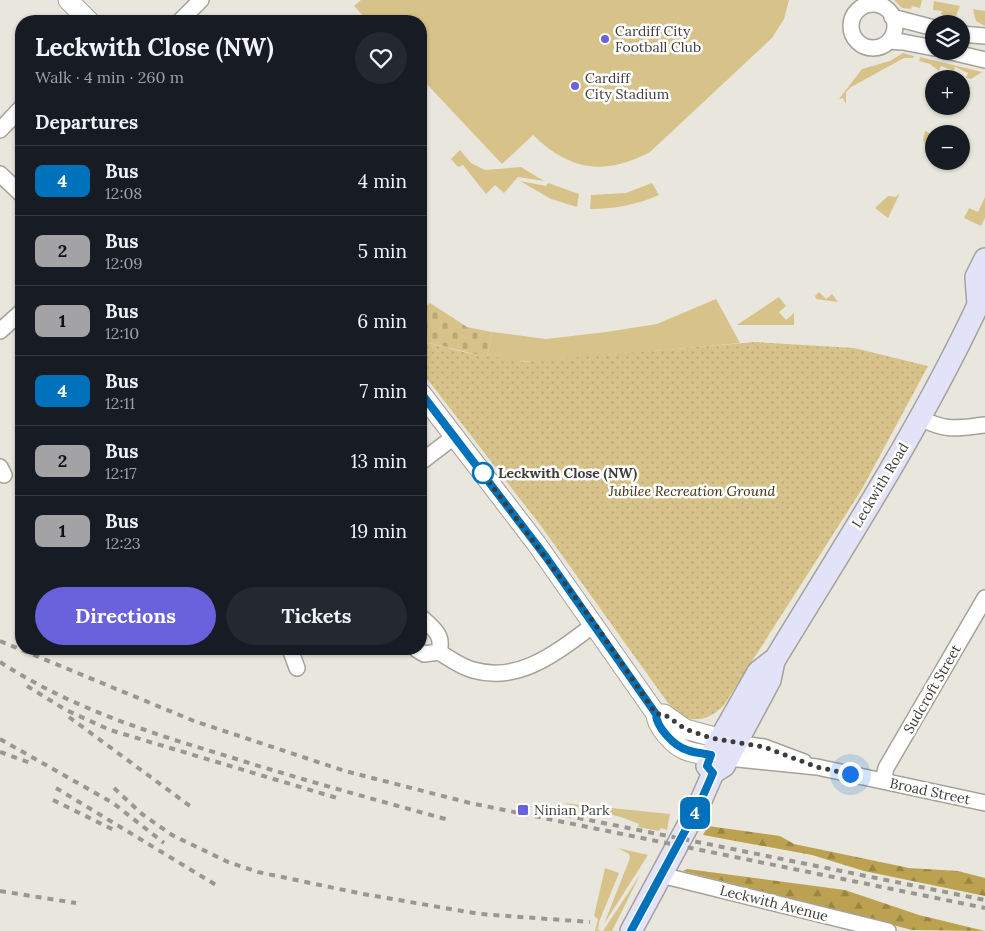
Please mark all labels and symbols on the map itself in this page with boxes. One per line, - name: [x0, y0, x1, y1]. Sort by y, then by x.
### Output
- place label: Cardiff City Football Club: [615, 22, 701, 56]
- marker: Cardiff City Football Club: [599, 33, 611, 45]
- place label: Cardiff City Stadium: [585, 69, 670, 103]
- marker: Cardiff City Stadium: [569, 80, 581, 92]
- street label: Leckwith Road: [848, 439, 912, 531]
- marker: Leckwith Close (NW): [472, 462, 494, 484]
- place label: Leckwith Close (NW): [498, 464, 637, 482]
- park label: Jubilee Recreation Ground: [608, 482, 776, 500]
- street label: Sudcroft Street: [899, 641, 965, 737]
- your location: [838, 762, 863, 787]
- street label: Broad Street: [888, 774, 972, 808]
- line badge: 4: [679, 797, 711, 829]
- place label: Ninian Park: [534, 801, 610, 819]
- marker: Ninian Park: [516, 803, 530, 817]
- street label: Leckwith Avenue: [718, 881, 830, 925]

